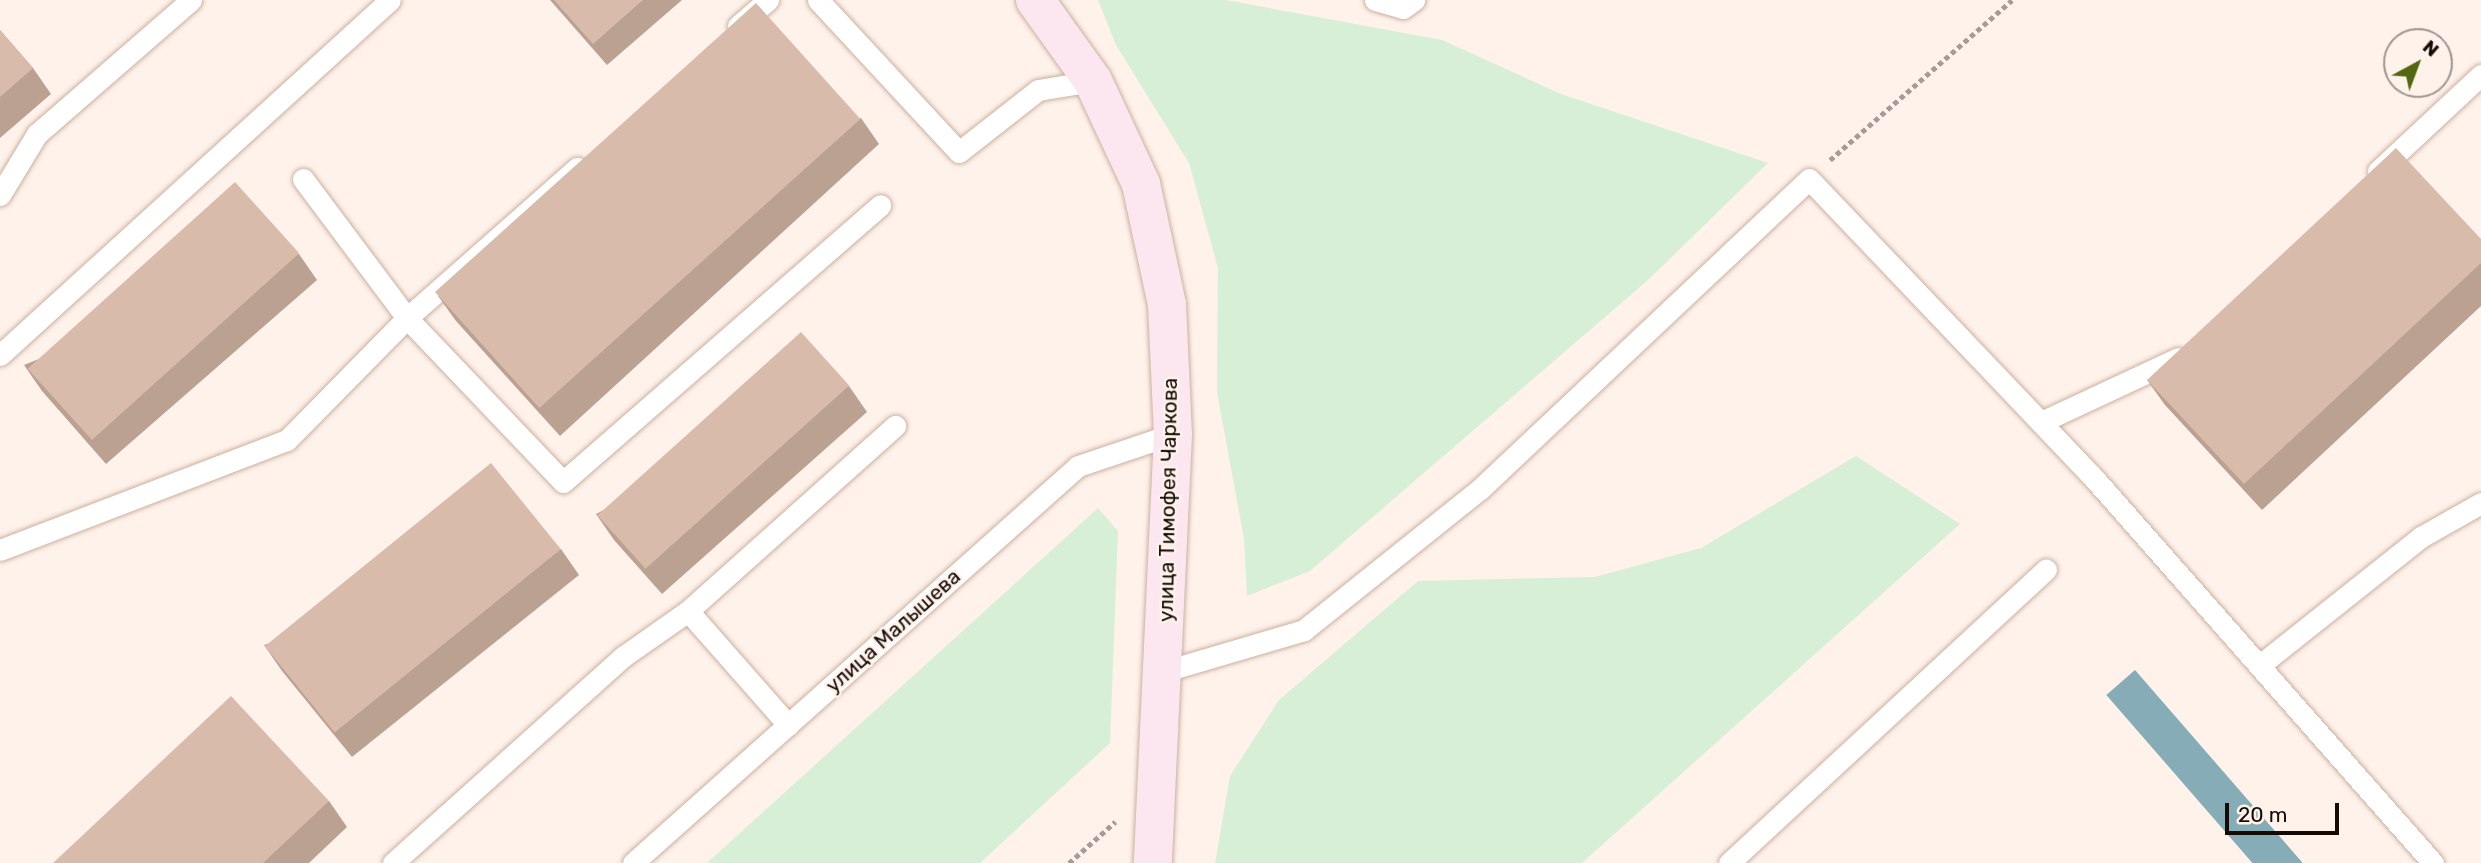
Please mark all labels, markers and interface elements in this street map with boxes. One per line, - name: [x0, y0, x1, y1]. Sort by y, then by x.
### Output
- north arrow: [2383, 28, 2453, 98]
- text: N: [2418, 35, 2443, 61]
- street label: улица Тимофея Чаркова: [1153, 378, 1183, 622]
- street label: улица Малышева: [820, 564, 966, 698]
- scale bar: [2229, 790, 2343, 834]
- text: 20 m: [2238, 802, 2287, 827]

